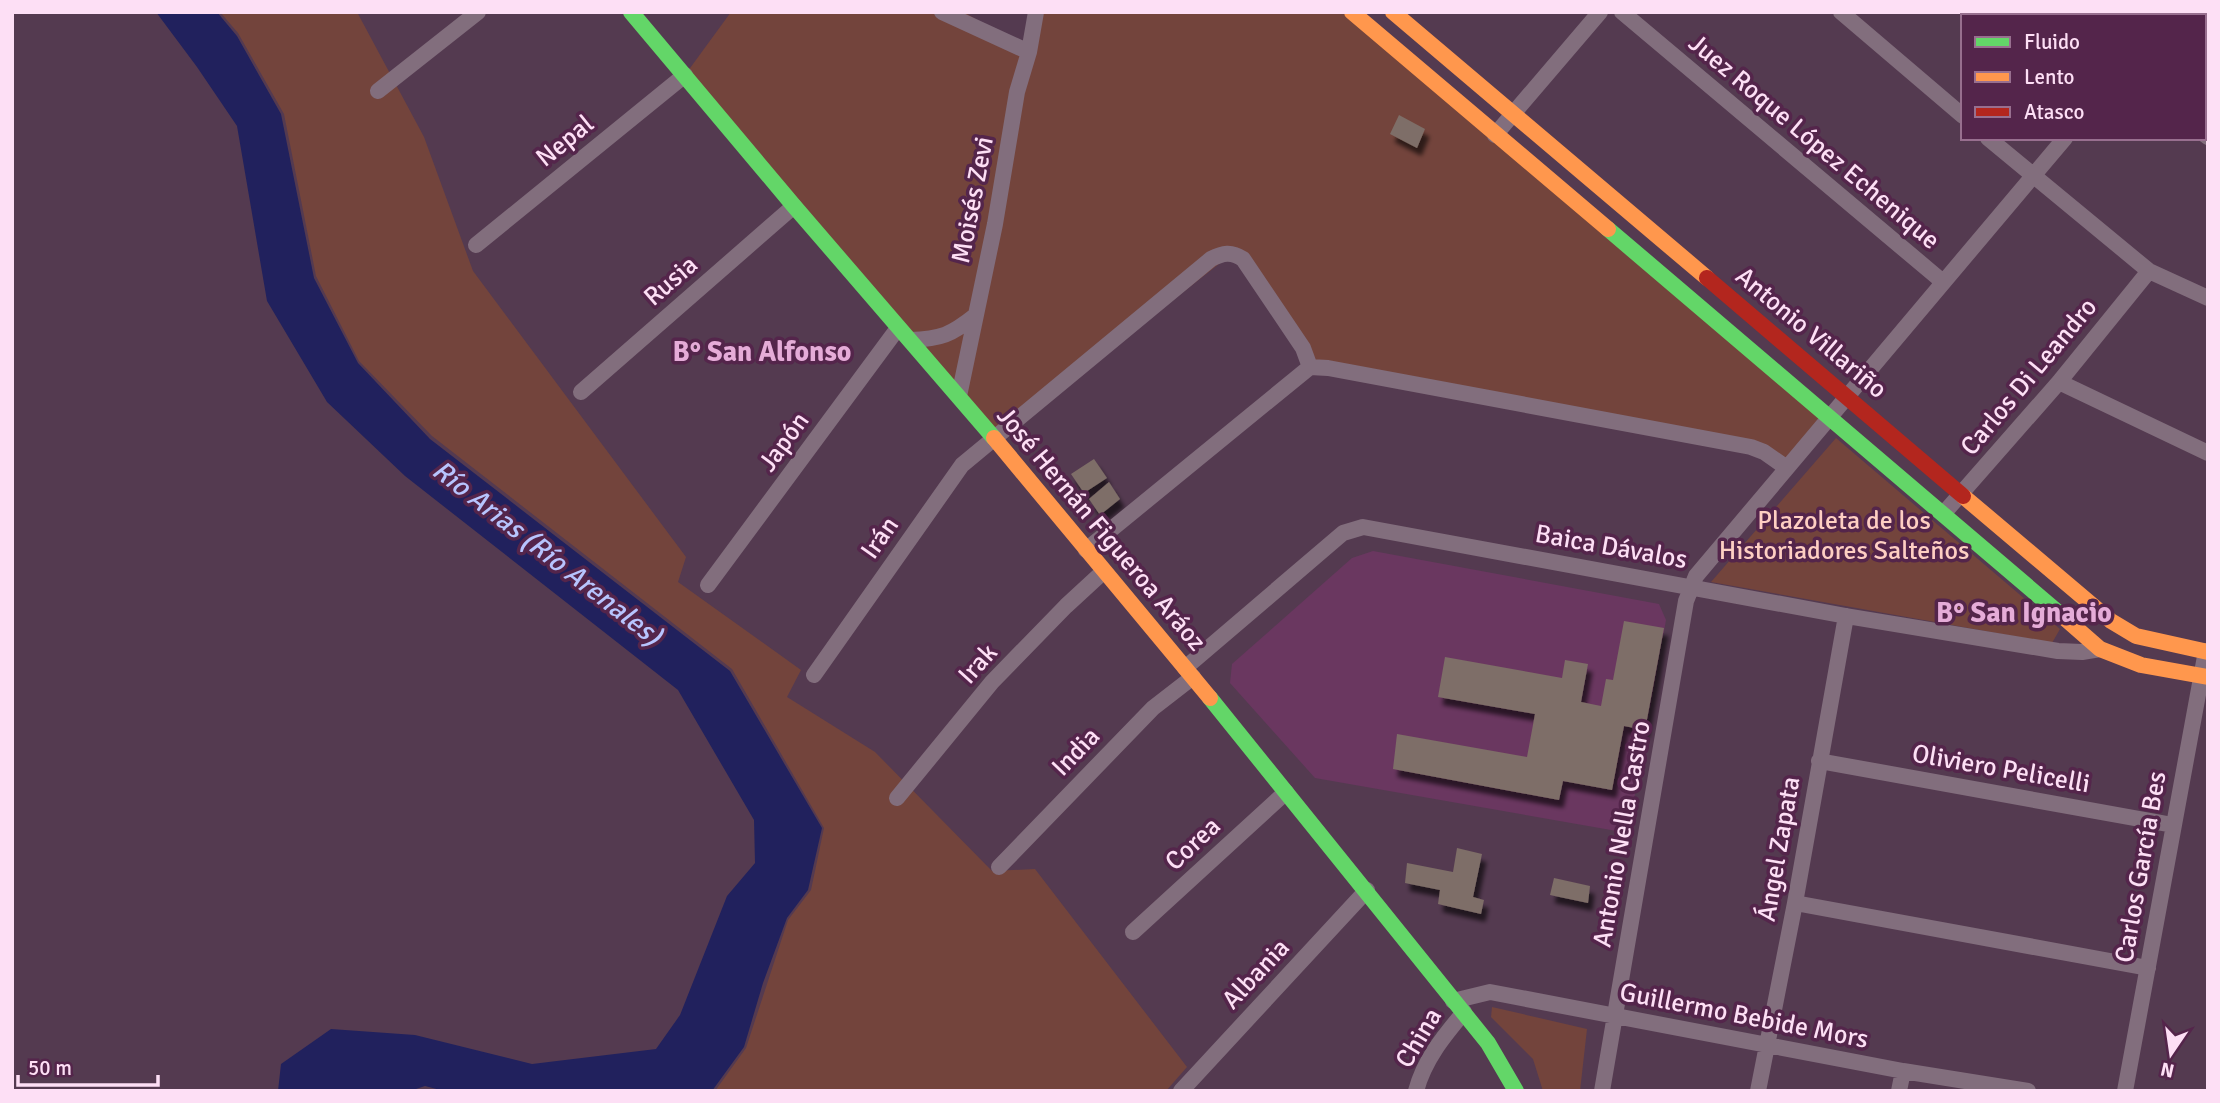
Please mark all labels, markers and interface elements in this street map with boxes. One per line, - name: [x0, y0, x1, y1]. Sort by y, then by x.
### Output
- legend: [1961, 14, 2206, 140]
- street label: Juez Roque López Echenique: [1682, 27, 1946, 257]
- text: Fluido: [2024, 29, 2080, 55]
- text: Lento: [2024, 64, 2074, 90]
- text: Atasco: [2024, 99, 2084, 125]
- street label: Nepal: [530, 108, 600, 174]
- street label: Moisés Zevi: [945, 134, 1001, 266]
- street label: Rusia: [638, 249, 704, 313]
- street label: Antonio Villariño: [1729, 260, 1893, 406]
- street label: Carlos Di Leandro: [1954, 292, 2104, 462]
- district label: B° San Alfonso: [673, 335, 851, 369]
- street label: José Hernán Figueroa Aráoz: [990, 400, 1212, 658]
- street label: Japón: [752, 406, 816, 478]
- water label: Río Arias (Río Arenales): [426, 453, 670, 654]
- park label: Plazoleta de los Historiadores Salteños: [1719, 505, 1969, 567]
- street label: Irán: [854, 511, 906, 565]
- street label: Baica Dávalos: [1532, 518, 1690, 576]
- district label: B° San Ignacio: [1936, 596, 2112, 630]
- street label: Irak: [952, 637, 1004, 691]
- street label: Antonio Nella Castro: [1586, 718, 1658, 950]
- street label: India: [1045, 721, 1107, 783]
- street label: Oliviero Pelicelli: [1910, 738, 2092, 800]
- street label: Carlos García Bes: [2108, 769, 2174, 965]
- street label: Ángel Zapata: [1751, 774, 1807, 924]
- street label: Corea: [1159, 810, 1227, 878]
- street label: Albania: [1215, 932, 1297, 1016]
- street label: Guillermo Bebide Mors: [1617, 976, 1871, 1056]
- street label: China: [1389, 1002, 1449, 1074]
- north arrow: [2136, 1019, 2206, 1089]
- scale bar: [18, 1044, 158, 1088]
- text: 50 m: [28, 1055, 72, 1081]
- text: N: [2158, 1056, 2177, 1083]

